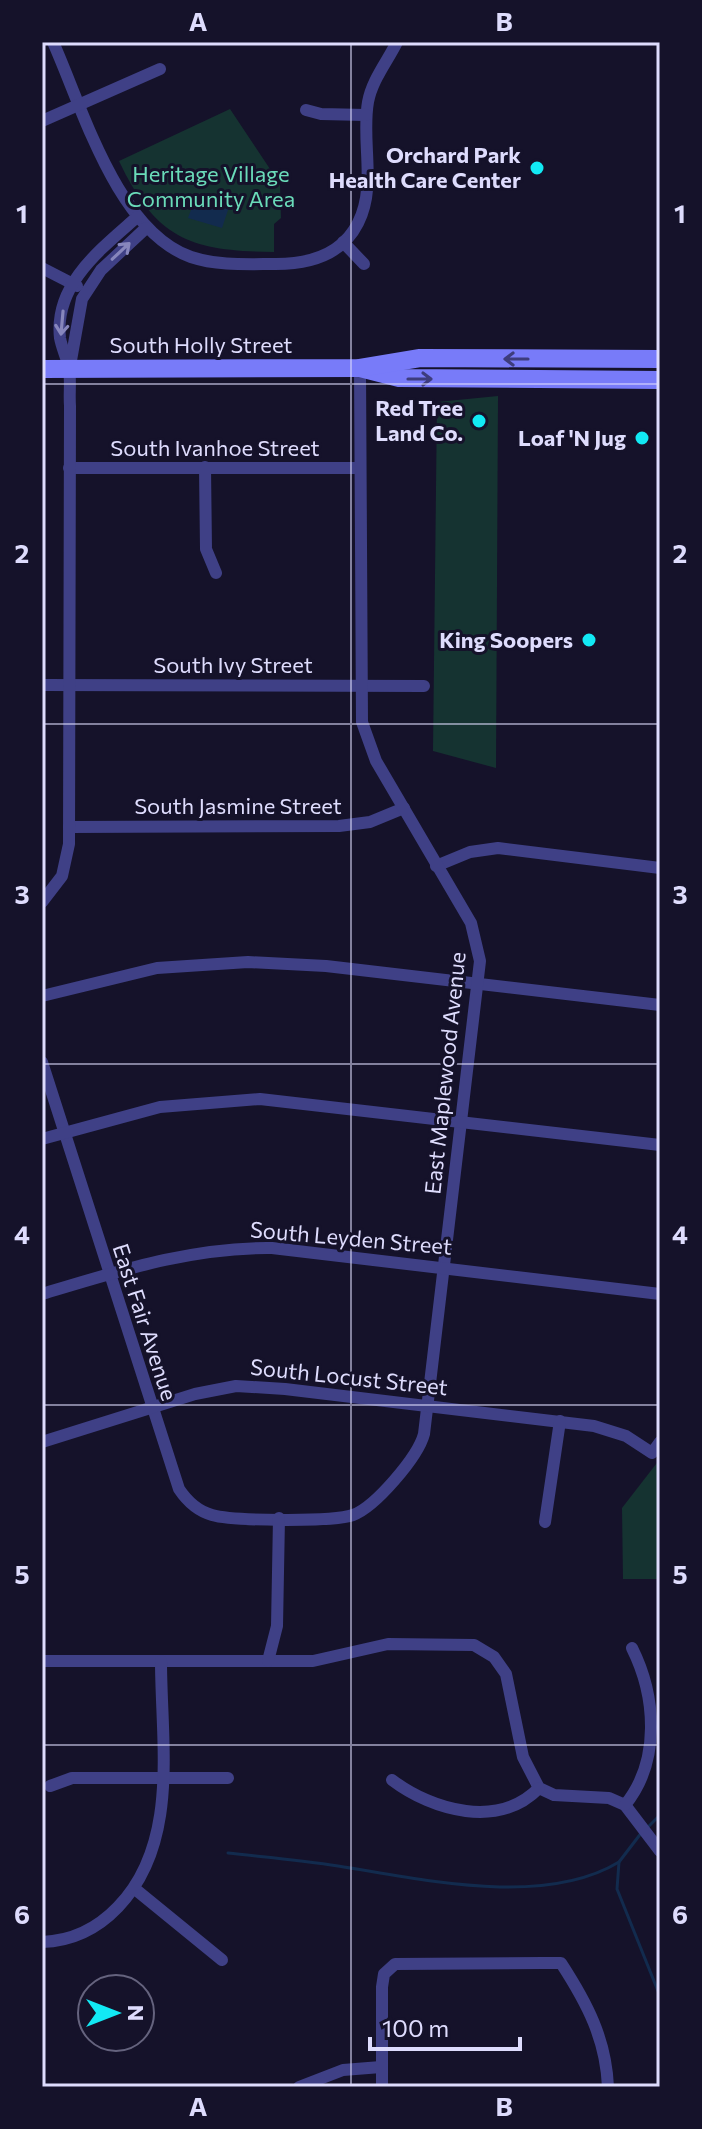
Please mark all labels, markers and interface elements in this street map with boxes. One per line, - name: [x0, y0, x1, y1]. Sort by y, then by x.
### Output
- text: A: [189, 5, 208, 36]
- text: B: [495, 5, 513, 36]
- place label: Orchard Park Health Care Center: [329, 141, 521, 193]
- marker: Orchard Park Health Care Center: [528, 159, 546, 177]
- park label: Heritage Village Community Area: [127, 160, 295, 212]
- text: 1: [16, 197, 28, 228]
- text: 1: [674, 197, 686, 228]
- one-way arrow: [111, 241, 131, 260]
- one-way arrow: [54, 309, 69, 335]
- street label: South Holly Street: [110, 331, 292, 358]
- one-way arrow: [503, 351, 530, 367]
- one-way arrow: [406, 371, 433, 386]
- place label: Red Tree Land Co.: [375, 394, 463, 446]
- marker: Red Tree Land Co.: [470, 412, 488, 430]
- place label: Loaf 'N Jug: [518, 424, 626, 451]
- marker: Loaf 'N Jug: [633, 429, 651, 447]
- street label: South Ivanhoe Street: [110, 434, 320, 461]
- text: 2: [15, 537, 29, 568]
- text: 2: [673, 537, 687, 568]
- place label: King Soopers: [439, 626, 573, 653]
- marker: King Soopers: [580, 631, 598, 649]
- street label: South Ivy Street: [153, 651, 313, 678]
- street label: South Jasmine Street: [134, 792, 342, 819]
- text: 3: [14, 878, 30, 909]
- text: 3: [672, 878, 688, 909]
- street label: East Maplewood Avenue: [418, 950, 471, 1196]
- street label: South Leyden Street: [249, 1215, 453, 1260]
- text: 4: [14, 1218, 30, 1249]
- text: 4: [672, 1218, 688, 1249]
- street label: East Fair Avenue: [107, 1240, 184, 1404]
- street label: South Locust Street: [249, 1353, 449, 1400]
- text: 5: [14, 1558, 30, 1589]
- text: 5: [672, 1558, 688, 1589]
- text: 6: [14, 1898, 30, 1929]
- text: 6: [672, 1898, 688, 1929]
- north arrow: [76, 1973, 156, 2053]
- scale bar: [370, 2001, 520, 2051]
- text: N: [123, 2005, 150, 2021]
- text: 100 m: [382, 2013, 449, 2042]
- text: A: [189, 2090, 208, 2121]
- text: B: [495, 2090, 513, 2121]

